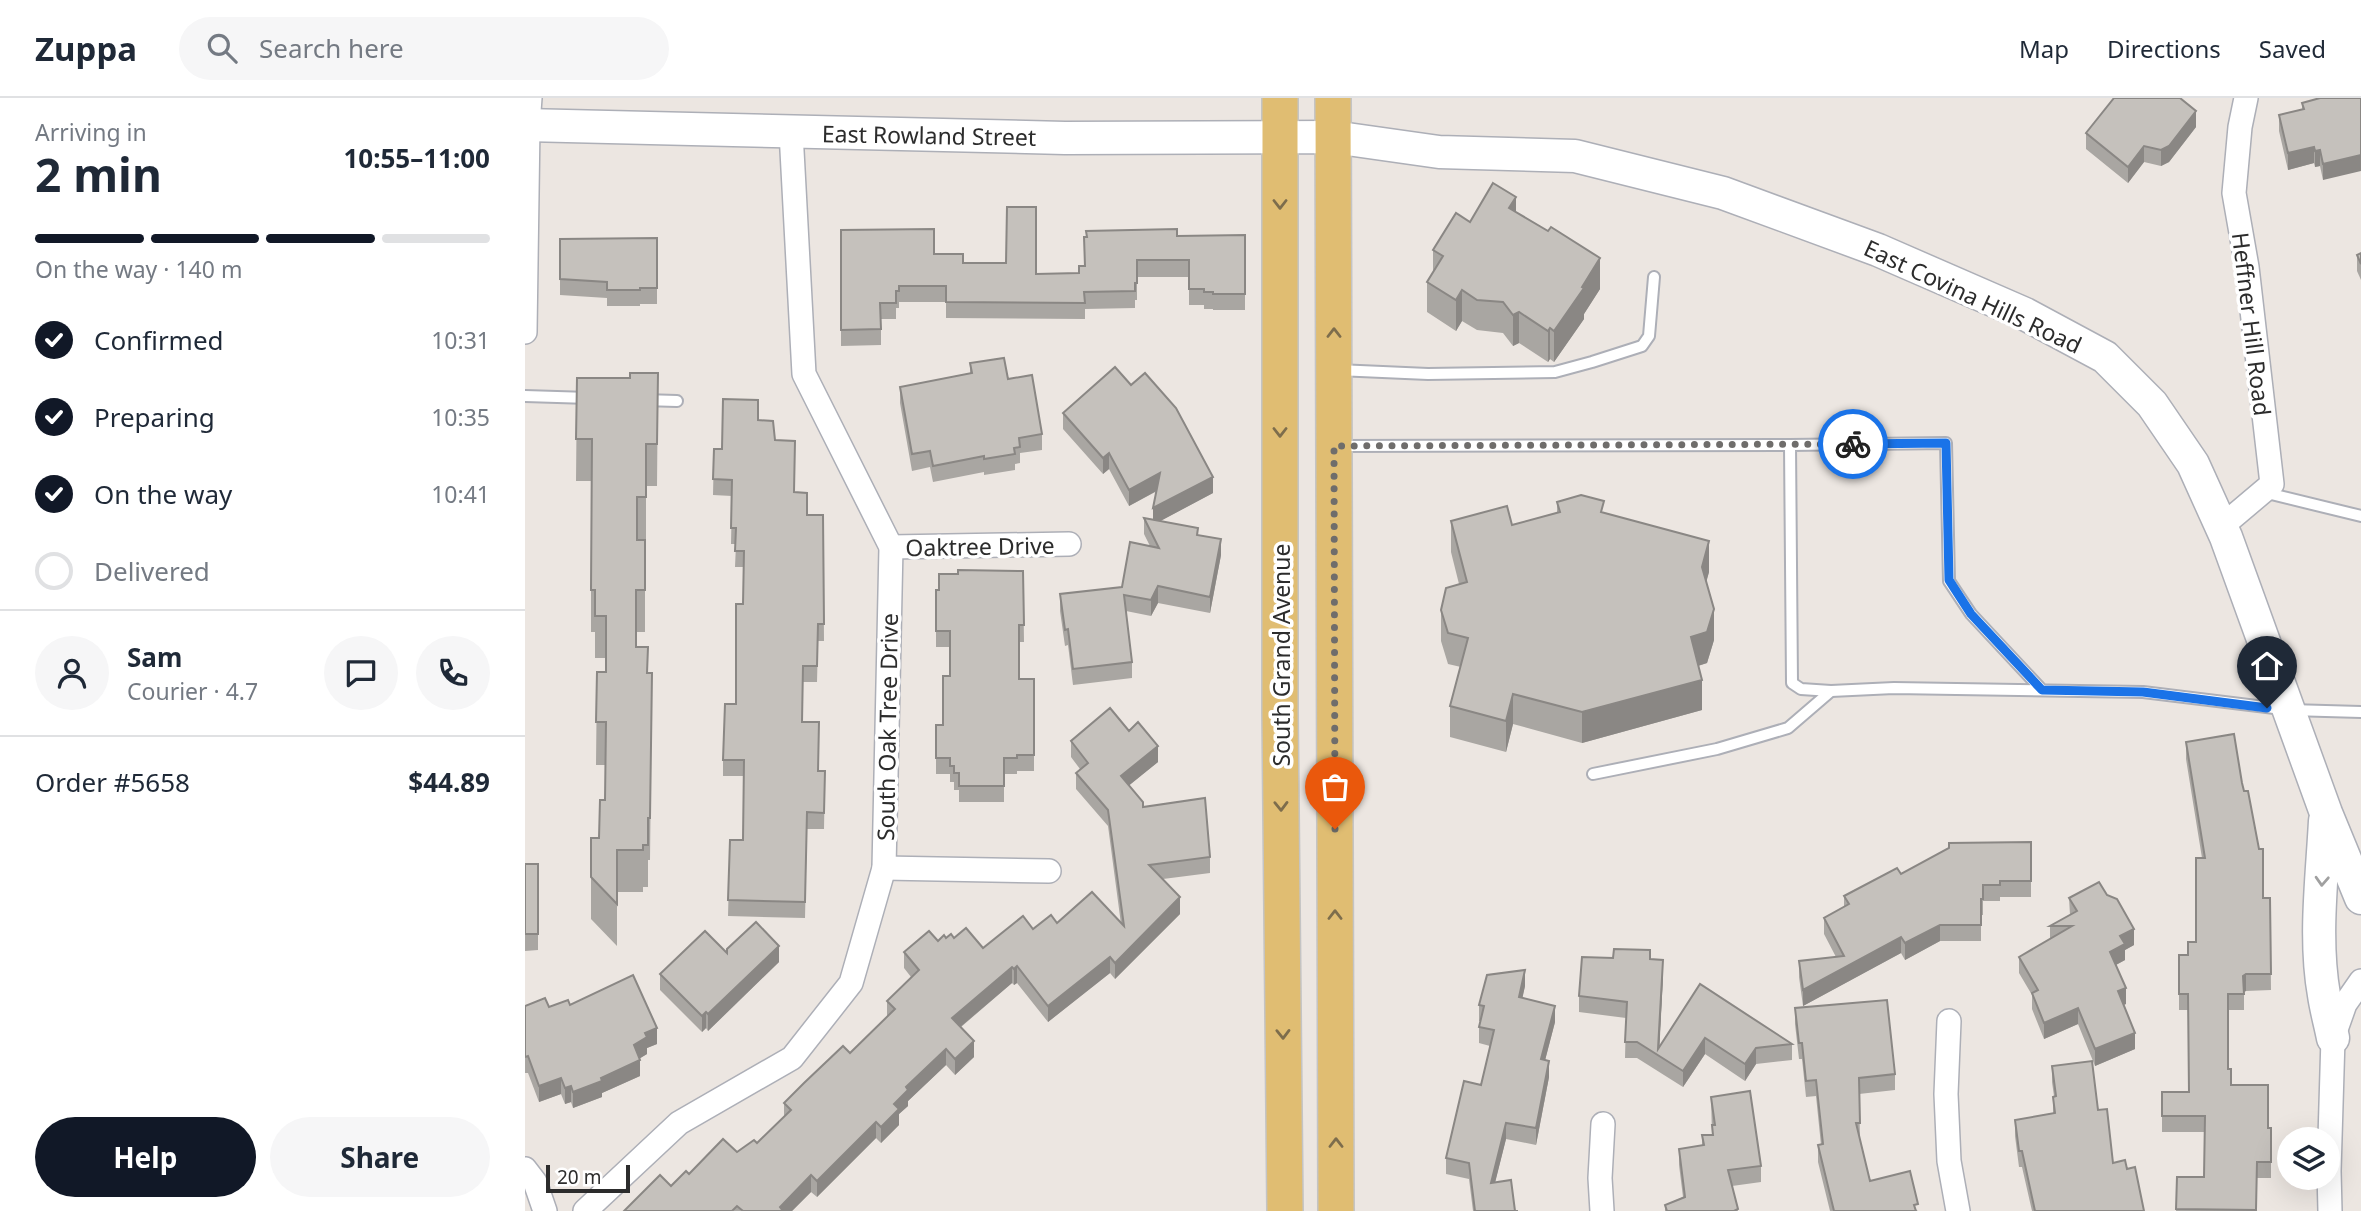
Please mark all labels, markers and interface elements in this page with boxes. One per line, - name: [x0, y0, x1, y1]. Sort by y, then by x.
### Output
- search box: [179, 17, 669, 80]
- text: Zuppa: [35, 26, 137, 71]
- icon: search: [203, 29, 241, 67]
- text: Search here: [259, 30, 404, 66]
- text: Map: [2019, 32, 2069, 65]
- text: Directions: [2107, 32, 2221, 65]
- text: Saved: [2259, 32, 2326, 65]
- text: Arriving in: [35, 116, 147, 148]
- street label: East Rowland Street: [822, 117, 1036, 153]
- text: 10:55–11:00: [343, 140, 490, 176]
- text: 2 min: [35, 143, 162, 205]
- one-way arrow: [1272, 200, 1288, 210]
- street label: Heffner Hill Road: [2225, 230, 2279, 418]
- street label: East Covina Hills Road: [1859, 231, 2087, 361]
- text: On the way · 140 m: [35, 253, 242, 285]
- icon: check: [35, 321, 73, 359]
- text: Confirmed: [94, 322, 224, 358]
- text: 10:31: [431, 324, 490, 356]
- one-way arrow: [1326, 327, 1342, 338]
- icon: check: [35, 398, 73, 436]
- text: Preparing: [94, 399, 215, 435]
- text: 10:35: [431, 401, 490, 433]
- courier: [1818, 409, 1888, 479]
- icon: bike: [1834, 425, 1872, 463]
- one-way arrow: [1272, 427, 1288, 438]
- icon: check: [35, 475, 73, 513]
- text: On the way: [94, 476, 232, 512]
- text: 10:41: [431, 478, 490, 510]
- street label: Oaktree Drive: [905, 529, 1055, 563]
- street label: South Grand Avenue: [1265, 543, 1297, 767]
- text: Delivered: [94, 553, 210, 589]
- street label: South Oak Tree Drive: [869, 613, 905, 841]
- button: person: [35, 636, 109, 710]
- button: chat: [324, 636, 398, 710]
- button: phone: [416, 636, 490, 710]
- pin: [2237, 636, 2297, 708]
- text: Sam: [127, 639, 182, 675]
- icon: home: [2248, 647, 2286, 685]
- text: Courier · 4.7: [127, 675, 258, 707]
- pin: [1305, 757, 1365, 829]
- text: Order #5658: [35, 764, 190, 800]
- text: $44.89: [408, 764, 490, 800]
- icon: bag: [1316, 768, 1354, 806]
- one-way arrow: [1273, 802, 1289, 812]
- one-way arrow: [2315, 876, 2330, 887]
- one-way arrow: [1327, 910, 1343, 920]
- one-way arrow: [1275, 1029, 1291, 1040]
- button: Help: [35, 1117, 256, 1197]
- button: Share: [270, 1117, 490, 1197]
- map controls: [2277, 1127, 2340, 1190]
- button: layers: [2277, 1127, 2340, 1190]
- one-way arrow: [1328, 1137, 1344, 1148]
- scale bar: [546, 1162, 630, 1194]
- text: 20 m: [557, 1164, 601, 1190]

